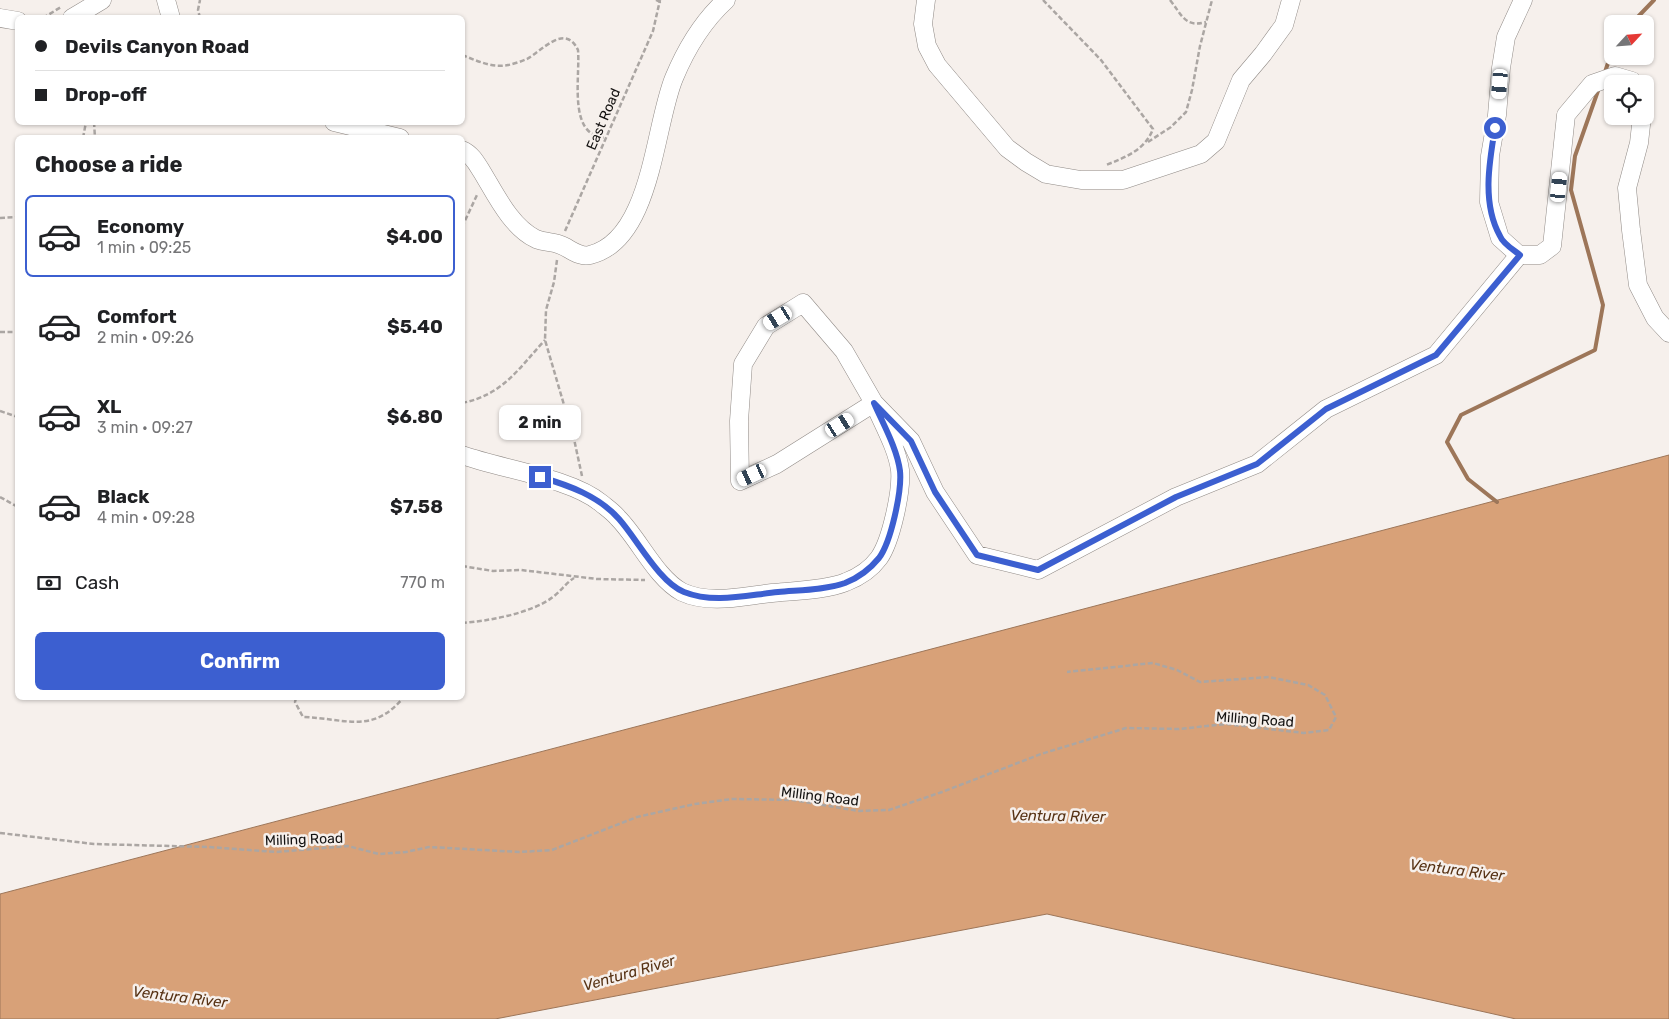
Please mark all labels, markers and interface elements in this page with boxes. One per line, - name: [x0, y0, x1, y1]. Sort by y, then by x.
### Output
- north arrow: [1604, 15, 1654, 65]
- map controls: [1604, 15, 1654, 125]
- text: Devils Canyon Road: [65, 35, 249, 58]
- car: [1491, 68, 1508, 100]
- button: locate: [1604, 75, 1654, 125]
- text: Drop-off: [65, 83, 147, 106]
- street label: East Road: [583, 86, 624, 153]
- route start: [1484, 117, 1506, 139]
- text: Choose a ride: [35, 151, 182, 178]
- car: [1549, 171, 1568, 203]
- icon: car: [37, 214, 82, 259]
- text: Economy: [97, 215, 184, 238]
- text: $4.00: [386, 225, 443, 248]
- text: 1 min · 09:25: [97, 238, 191, 257]
- icon: car: [37, 304, 82, 349]
- car: [761, 304, 794, 332]
- text: Comfort: [97, 305, 177, 328]
- text: $5.40: [387, 315, 443, 338]
- text: 2 min · 09:26: [97, 328, 194, 347]
- icon: car: [37, 394, 82, 439]
- text: XL: [97, 395, 121, 418]
- callout: 2 min: [499, 404, 581, 440]
- text: $6.80: [387, 405, 443, 428]
- car: [823, 411, 856, 439]
- text: 2 min: [518, 413, 562, 432]
- text: 3 min · 09:27: [97, 418, 193, 437]
- car: [735, 462, 768, 488]
- route end: [529, 466, 551, 488]
- icon: car: [37, 484, 82, 529]
- text: Black: [97, 485, 149, 508]
- text: $7.58: [390, 495, 443, 518]
- text: 4 min · 09:28: [97, 508, 195, 527]
- icon: cash: [35, 569, 63, 597]
- text: Cash: [75, 571, 119, 594]
- text: 770 m: [400, 573, 445, 592]
- button: Confirm: [35, 632, 445, 690]
- street label: Milling Road: [1215, 708, 1295, 731]
- street label: Milling Road: [780, 783, 860, 810]
- water label: Ventura River: [1010, 806, 1107, 826]
- street label: Milling Road: [265, 830, 343, 849]
- water label: Ventura River: [1409, 855, 1507, 885]
- water label: Ventura River: [581, 951, 678, 995]
- water label: Ventura River: [132, 982, 230, 1012]

